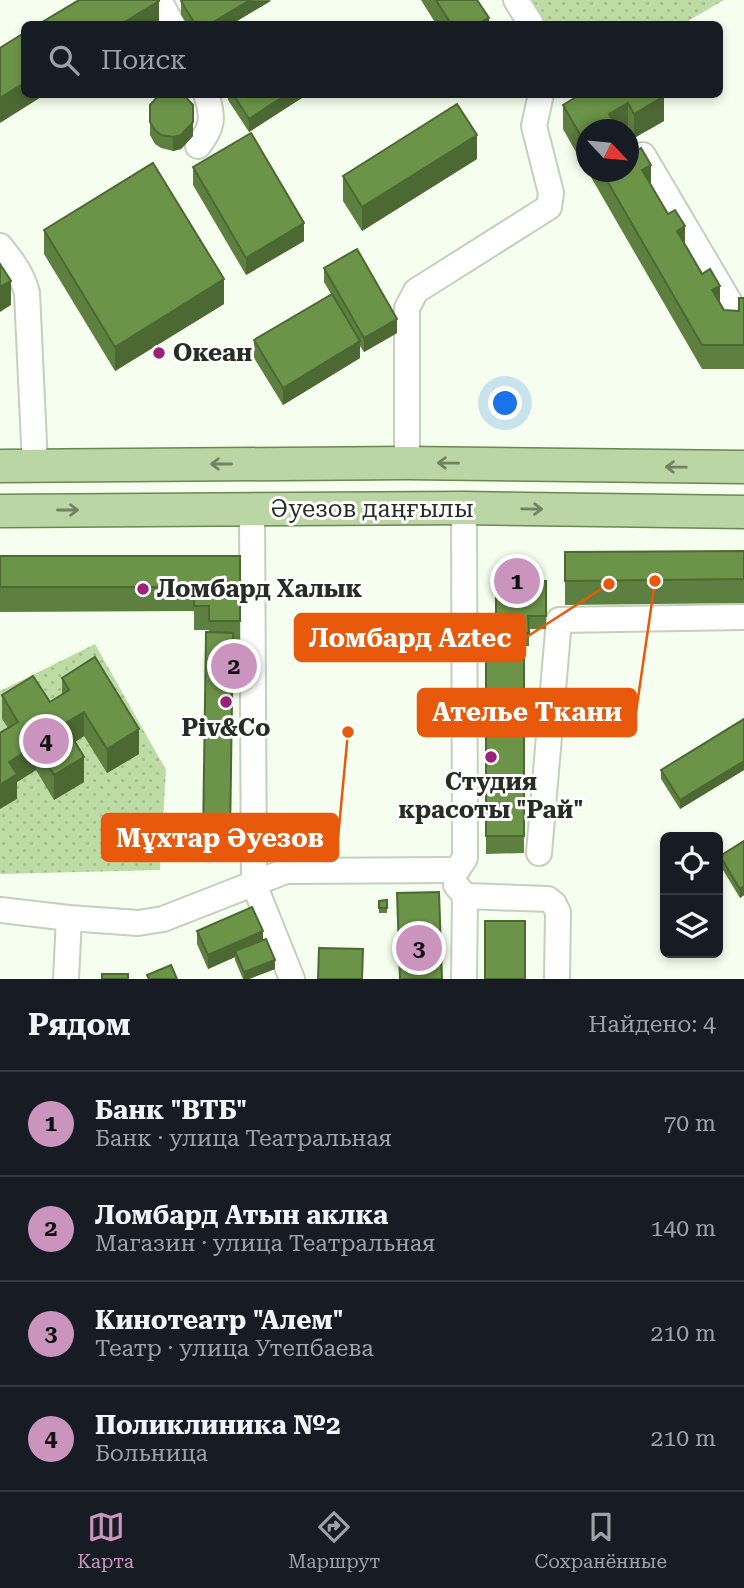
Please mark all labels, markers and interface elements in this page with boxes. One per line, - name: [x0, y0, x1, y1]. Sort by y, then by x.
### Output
- search box: [21, 21, 723, 98]
- icon: search: [45, 41, 83, 79]
- text: Поиск: [101, 45, 187, 75]
- north arrow: [576, 119, 639, 182]
- place label: Океан: [173, 339, 252, 367]
- marker: Океан: [151, 345, 167, 361]
- your location: [488, 386, 522, 420]
- one-way arrow: [210, 457, 233, 471]
- one-way arrow: [437, 457, 460, 470]
- one-way arrow: [665, 460, 688, 473]
- street label: Әуезов даңғылы: [270, 495, 474, 523]
- one-way arrow: [520, 502, 543, 515]
- one-way arrow: [56, 504, 79, 517]
- pin: 1: [494, 555, 540, 607]
- place label: Ломбард Халык: [157, 575, 362, 603]
- marker: Ломбард Халык: [135, 581, 151, 597]
- callout: Ломбард Aztec: [295, 614, 525, 661]
- text: Ломбард Aztec: [309, 623, 511, 653]
- pin: 2: [211, 640, 257, 692]
- callout: Ателье Ткани: [418, 689, 636, 736]
- marker: Piv&Co: [218, 694, 234, 710]
- text: Ателье Ткани: [432, 697, 622, 727]
- place label: Piv&Co: [181, 714, 271, 742]
- pin: 4: [23, 715, 69, 767]
- marker: Студия красоты "Рай": [483, 749, 499, 765]
- place label: Студия красоты "Рай": [399, 768, 583, 824]
- callout: Мұхтар Әуезов: [102, 814, 338, 861]
- text: Мұхтар Әуезов: [116, 823, 324, 853]
- map controls: [660, 832, 723, 958]
- button: locate: [660, 832, 723, 895]
- button: layers: [660, 895, 723, 958]
- pin: 3: [396, 922, 442, 974]
- text: Рядом: [28, 1007, 130, 1042]
- text: Найдено: 4: [588, 1011, 716, 1038]
- text: Банк "ВТБ": [95, 1095, 247, 1125]
- text: 1: [45, 1110, 57, 1137]
- text: 70 m: [663, 1110, 716, 1137]
- text: Банк · улица Театральная: [95, 1125, 392, 1152]
- text: Ломбард Атын аклка: [95, 1200, 388, 1230]
- text: 2: [45, 1215, 57, 1242]
- text: 140 m: [651, 1215, 716, 1242]
- text: Магазин · улица Театральная: [95, 1230, 435, 1257]
- text: Кинотеатр "Алем": [95, 1305, 344, 1335]
- text: 3: [45, 1320, 57, 1347]
- text: 210 m: [651, 1320, 716, 1347]
- text: Театр · улица Утепбаева: [95, 1335, 374, 1362]
- text: Поликлиника №2: [95, 1410, 341, 1440]
- text: 4: [45, 1425, 57, 1452]
- text: 210 m: [651, 1425, 716, 1452]
- text: Больница: [95, 1440, 208, 1467]
- tab: Карта: [77, 1508, 134, 1573]
- tab: Маршрут: [288, 1508, 380, 1573]
- tab: Сохранённые: [535, 1508, 667, 1573]

